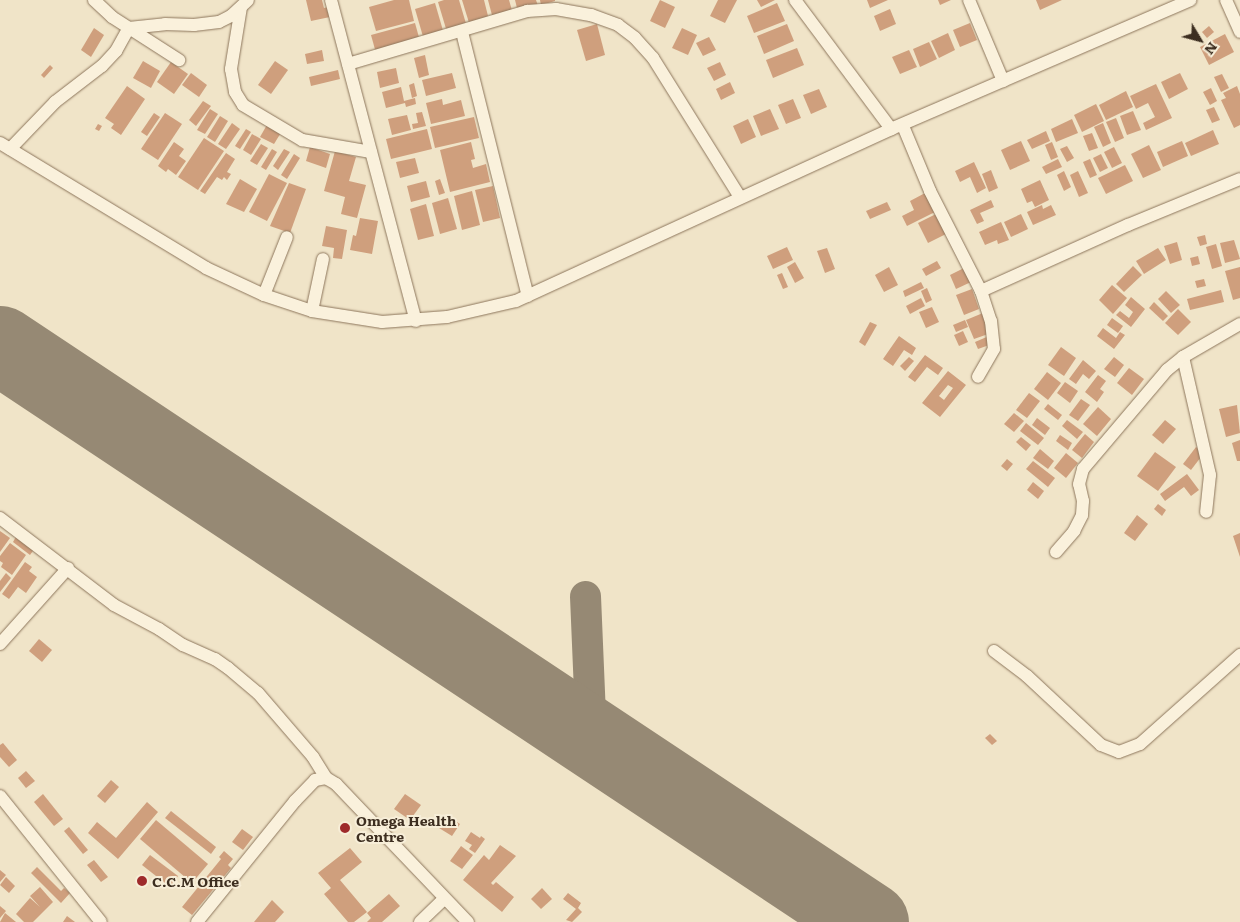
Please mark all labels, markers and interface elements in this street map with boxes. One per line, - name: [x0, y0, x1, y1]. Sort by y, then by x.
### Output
- north arrow: [1175, 15, 1225, 65]
- text: N: [1200, 38, 1224, 60]
- place label: Omega Health Centre: [356, 812, 456, 844]
- marker: Omega Health Centre: [338, 821, 352, 835]
- place label: C.C.M Office: [152, 873, 239, 889]
- marker: C.C.M Office: [136, 875, 148, 887]

